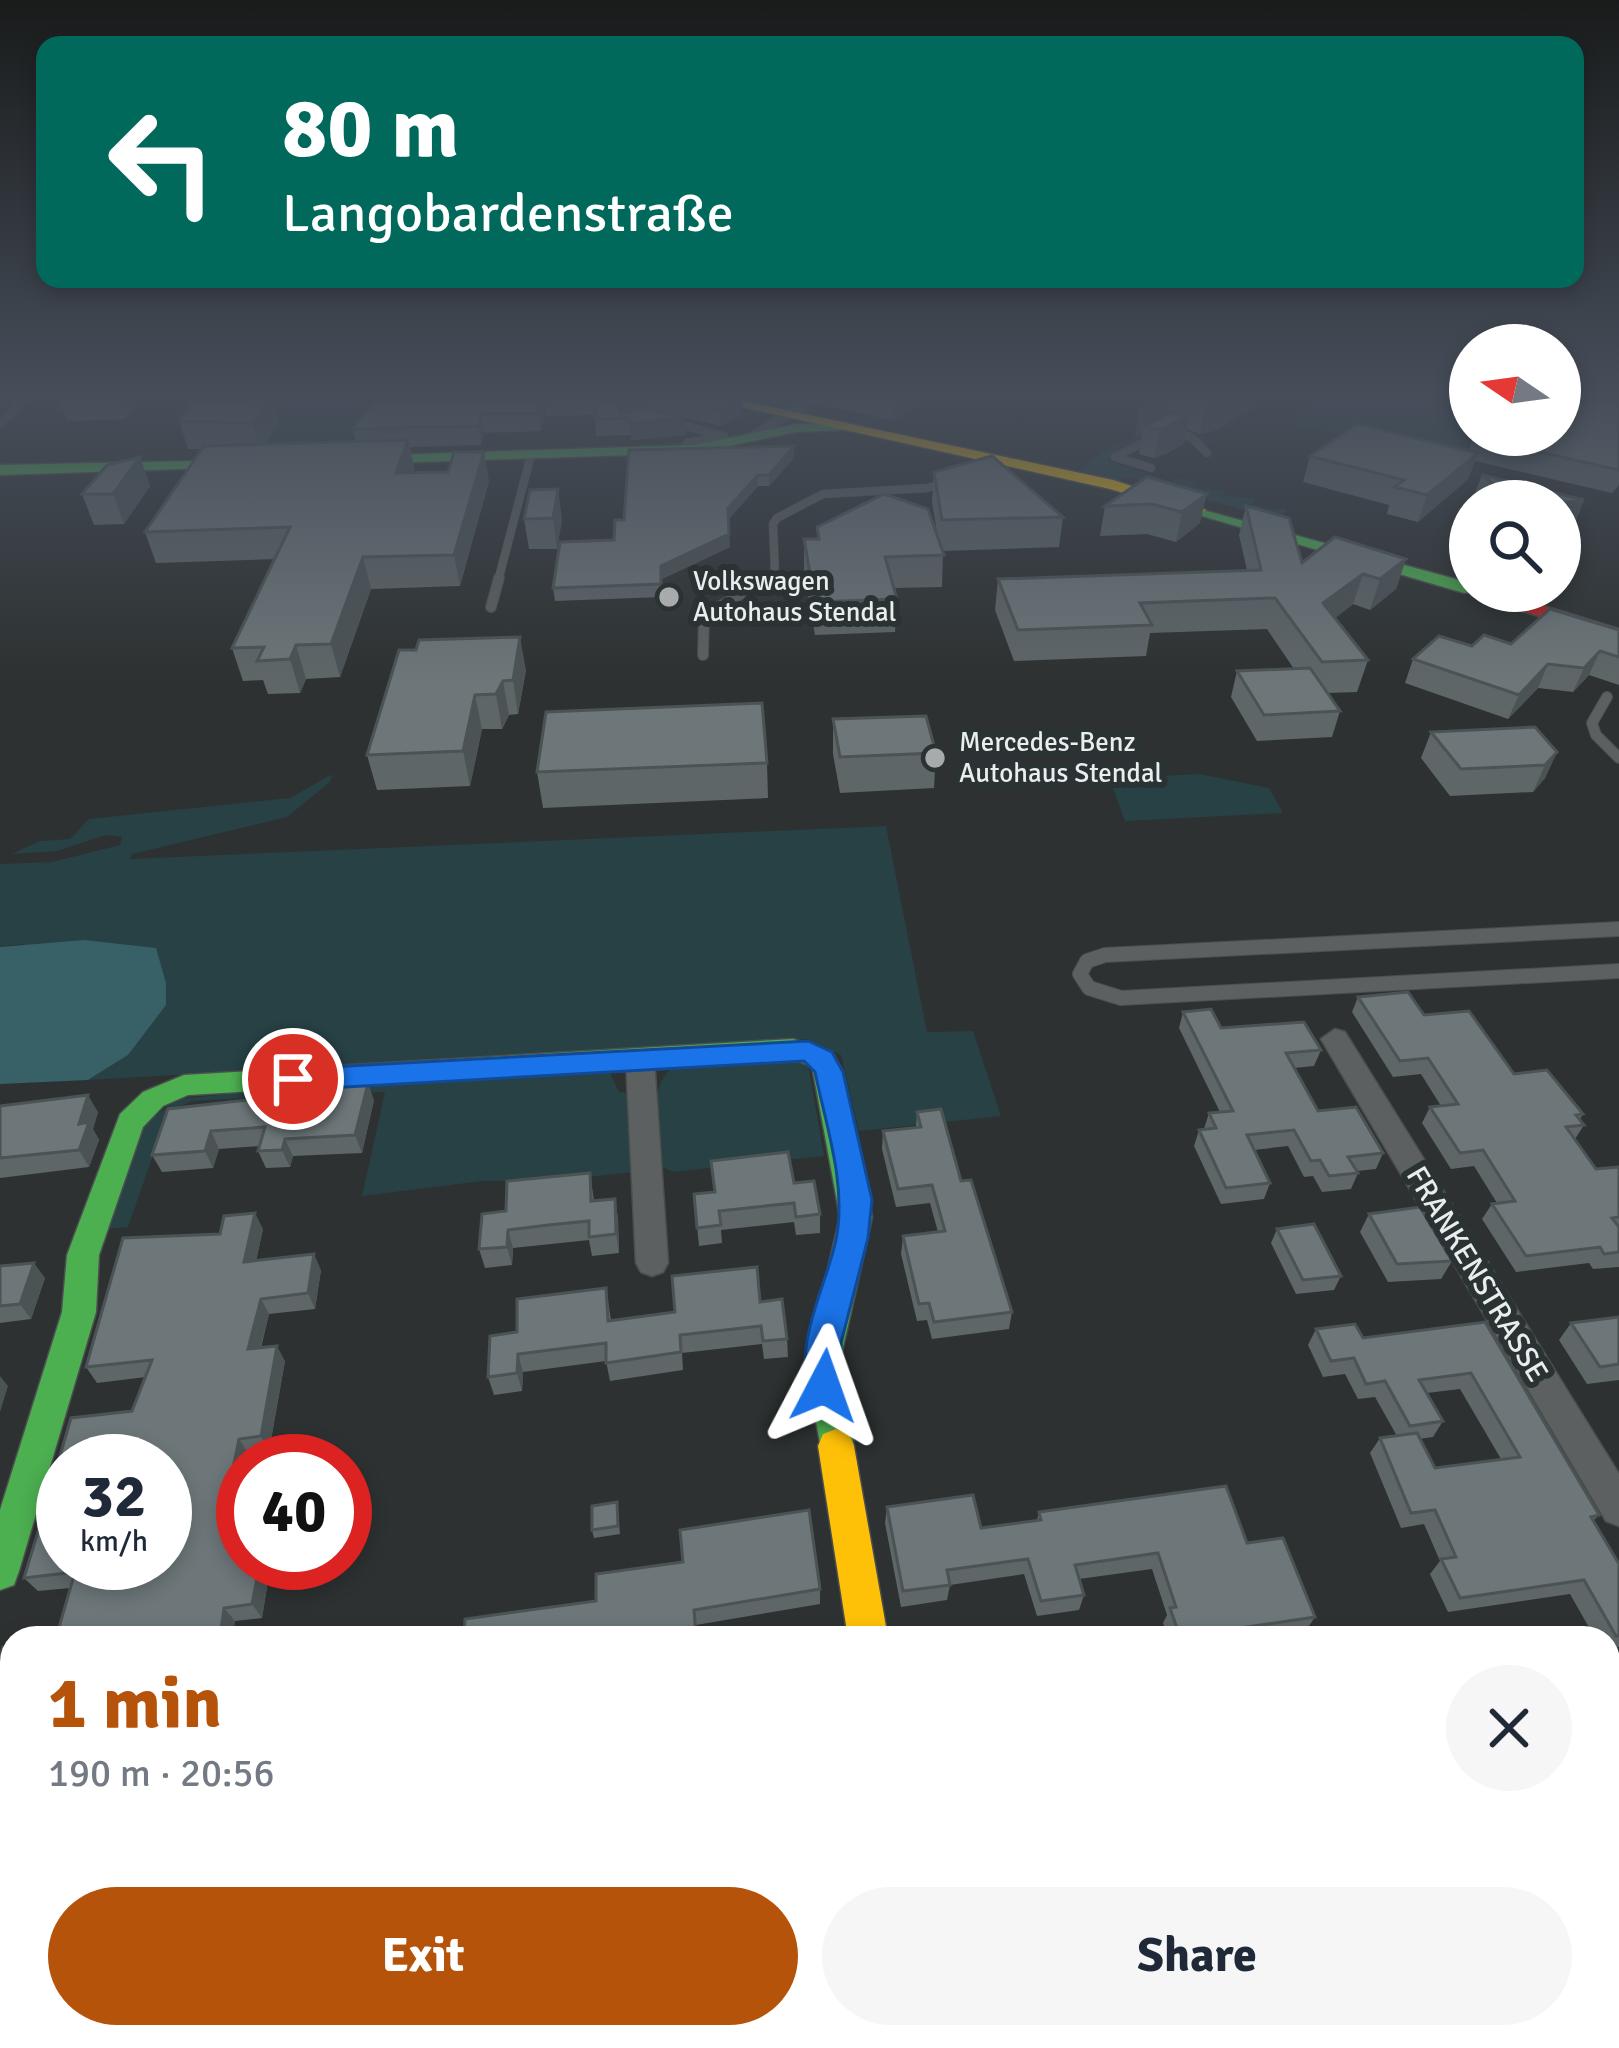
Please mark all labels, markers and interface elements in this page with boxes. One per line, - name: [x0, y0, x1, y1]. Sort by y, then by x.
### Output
- text: 80 m: [282, 77, 459, 181]
- icon: left: [84, 84, 240, 240]
- text: Langobardenstraße: [282, 180, 734, 247]
- north arrow: [1449, 324, 1581, 456]
- map controls: [1449, 324, 1581, 612]
- button: search: [1449, 480, 1581, 612]
- place label: Volkswagen Autohaus Stendal: [693, 565, 897, 629]
- marker: Volkswagen Autohaus Stendal: [656, 584, 682, 610]
- place label: Mercedes-Benz Autohaus Stendal: [959, 726, 1163, 790]
- marker: Mercedes-Benz Autohaus Stendal: [922, 745, 948, 771]
- pin: [242, 1028, 344, 1130]
- icon: arrive: [260, 1046, 326, 1112]
- street label: FRANKENSTRASSE: [1398, 1159, 1556, 1389]
- position arrow: [761, 1323, 887, 1449]
- speed limit sign: 40: [216, 1434, 372, 1590]
- text: 32: [82, 1460, 146, 1534]
- text: km/h: [80, 1523, 148, 1560]
- text: 1 min: [48, 1659, 222, 1748]
- button: close: [1446, 1665, 1572, 1791]
- text: 190 m · 20:56: [48, 1749, 275, 1797]
- button: Exit: [48, 1887, 798, 2025]
- button: Share: [822, 1887, 1572, 2025]

